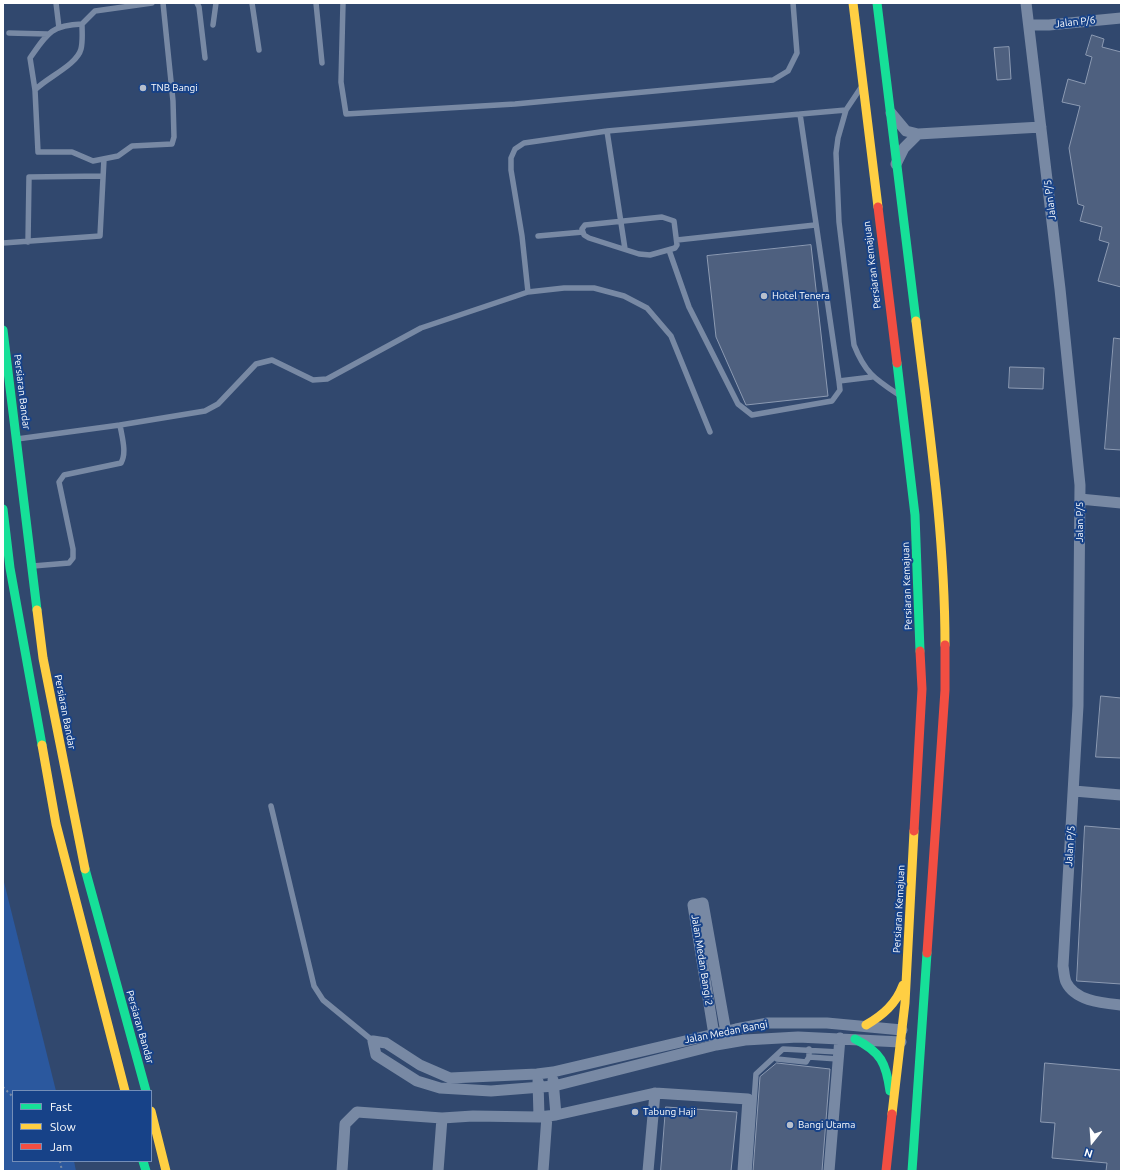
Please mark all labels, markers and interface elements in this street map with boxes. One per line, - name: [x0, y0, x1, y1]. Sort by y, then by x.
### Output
- street label: Jalan P/6: [1054, 14, 1096, 30]
- place label: TNB Bangi: [151, 82, 198, 94]
- marker: TNB Bangi: [138, 83, 148, 93]
- street label: Jalan P/5: [1042, 179, 1058, 221]
- street label: Persiaran Kemajuan: [861, 221, 883, 309]
- place label: Hotel Tenera: [772, 290, 830, 302]
- marker: Hotel Tenera: [759, 291, 769, 301]
- street label: Persiaran Bandar: [11, 354, 33, 430]
- street label: Jalan P/5: [1074, 502, 1086, 542]
- street label: Persiaran Kemajuan: [899, 542, 915, 630]
- street label: Persiaran Bandar: [52, 674, 78, 750]
- street label: Jalan P/5: [1063, 825, 1077, 867]
- street label: Persiaran Kemajuan: [891, 865, 907, 953]
- street label: Jalan Medan Bangi 2: [689, 913, 715, 1007]
- street label: Persiaran Bandar: [124, 989, 156, 1065]
- street label: Jalan Medan Bangi: [683, 1018, 769, 1046]
- legend: [12, 1090, 152, 1162]
- text: Fast: [50, 1100, 72, 1113]
- place label: Tabung Haji: [643, 1106, 696, 1118]
- marker: Tabung Haji: [630, 1107, 640, 1117]
- place label: Bangi Utama: [798, 1119, 855, 1131]
- text: Slow: [50, 1120, 76, 1133]
- marker: Bangi Utama: [785, 1120, 795, 1130]
- north arrow: [1072, 1122, 1112, 1162]
- text: Jam: [50, 1140, 72, 1153]
- text: N: [1083, 1147, 1094, 1160]

